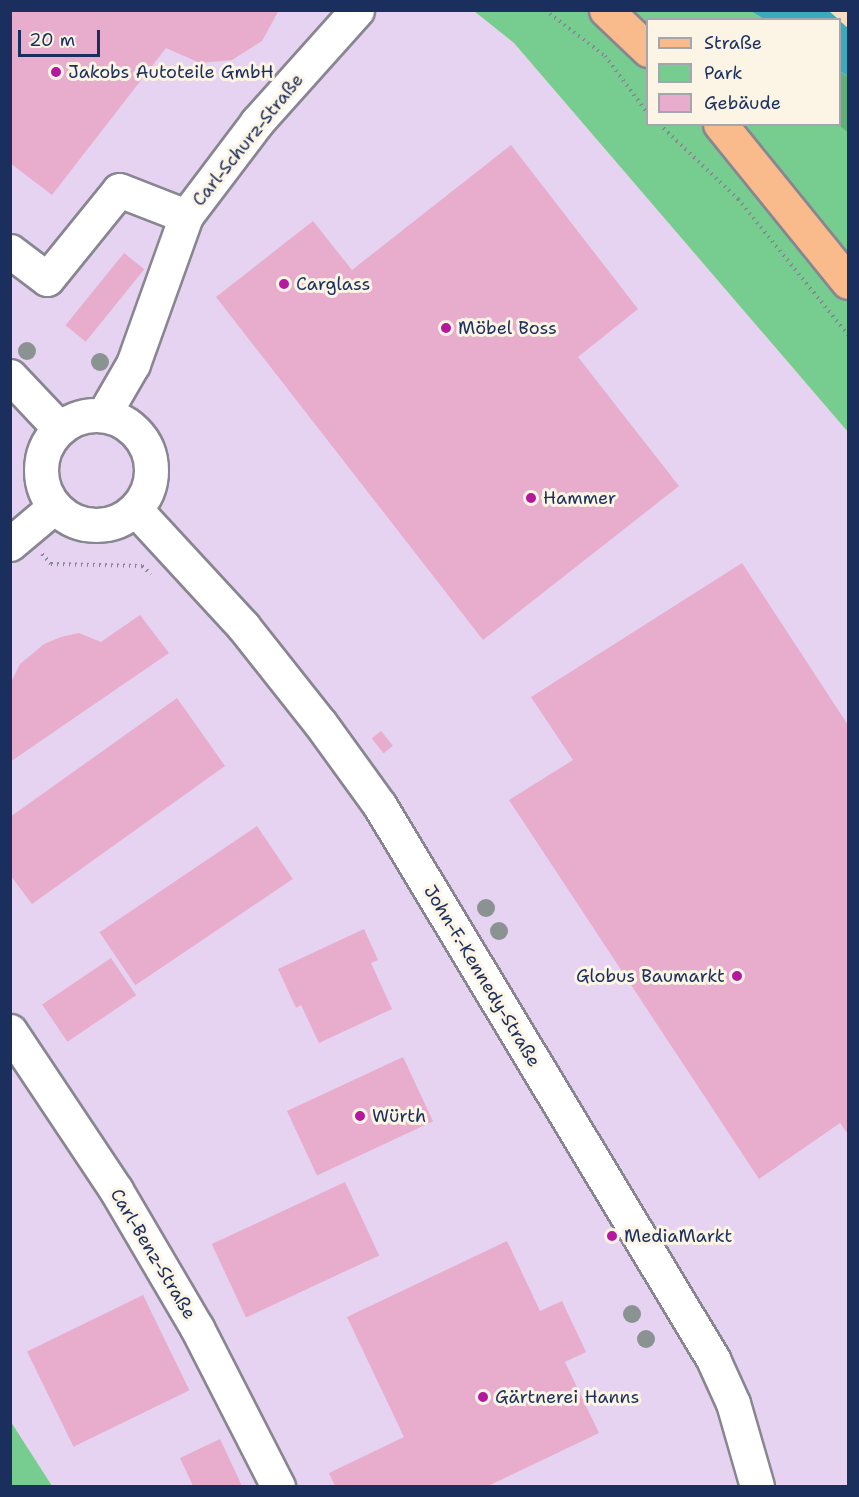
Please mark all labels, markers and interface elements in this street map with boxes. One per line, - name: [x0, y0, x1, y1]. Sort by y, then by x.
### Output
- scale bar: [21, 18, 104, 56]
- legend: [646, 18, 841, 126]
- text: 20 m: [29, 28, 75, 52]
- text: Straße: [704, 31, 762, 55]
- place label: Jakobs Autoteile GmbH: [68, 61, 274, 83]
- text: Park: [704, 61, 743, 85]
- marker: Jakobs Autoteile GmbH: [49, 65, 63, 79]
- street label: Carl-Schurz-Straße: [188, 69, 308, 211]
- text: Gebäude: [704, 91, 781, 115]
- place label: Carglass: [296, 273, 370, 295]
- marker: Carglass: [277, 277, 291, 291]
- place label: Möbel Boss: [458, 317, 557, 339]
- marker: Möbel Boss: [439, 321, 453, 335]
- place label: Hammer: [543, 487, 616, 509]
- marker: Hammer: [524, 491, 538, 505]
- street label: John-F.-Kennedy-Straße: [419, 881, 545, 1071]
- place label: Globus Baumarkt: [576, 965, 725, 987]
- marker: Globus Baumarkt: [730, 969, 744, 983]
- place label: Würth: [372, 1105, 426, 1127]
- marker: Würth: [353, 1109, 367, 1123]
- street label: Carl-Benz-Straße: [106, 1185, 200, 1323]
- place label: MediaMarkt: [624, 1225, 732, 1247]
- marker: MediaMarkt: [605, 1229, 619, 1243]
- place label: Gärtnerei Hanns: [495, 1386, 639, 1408]
- marker: Gärtnerei Hanns: [476, 1390, 490, 1404]

